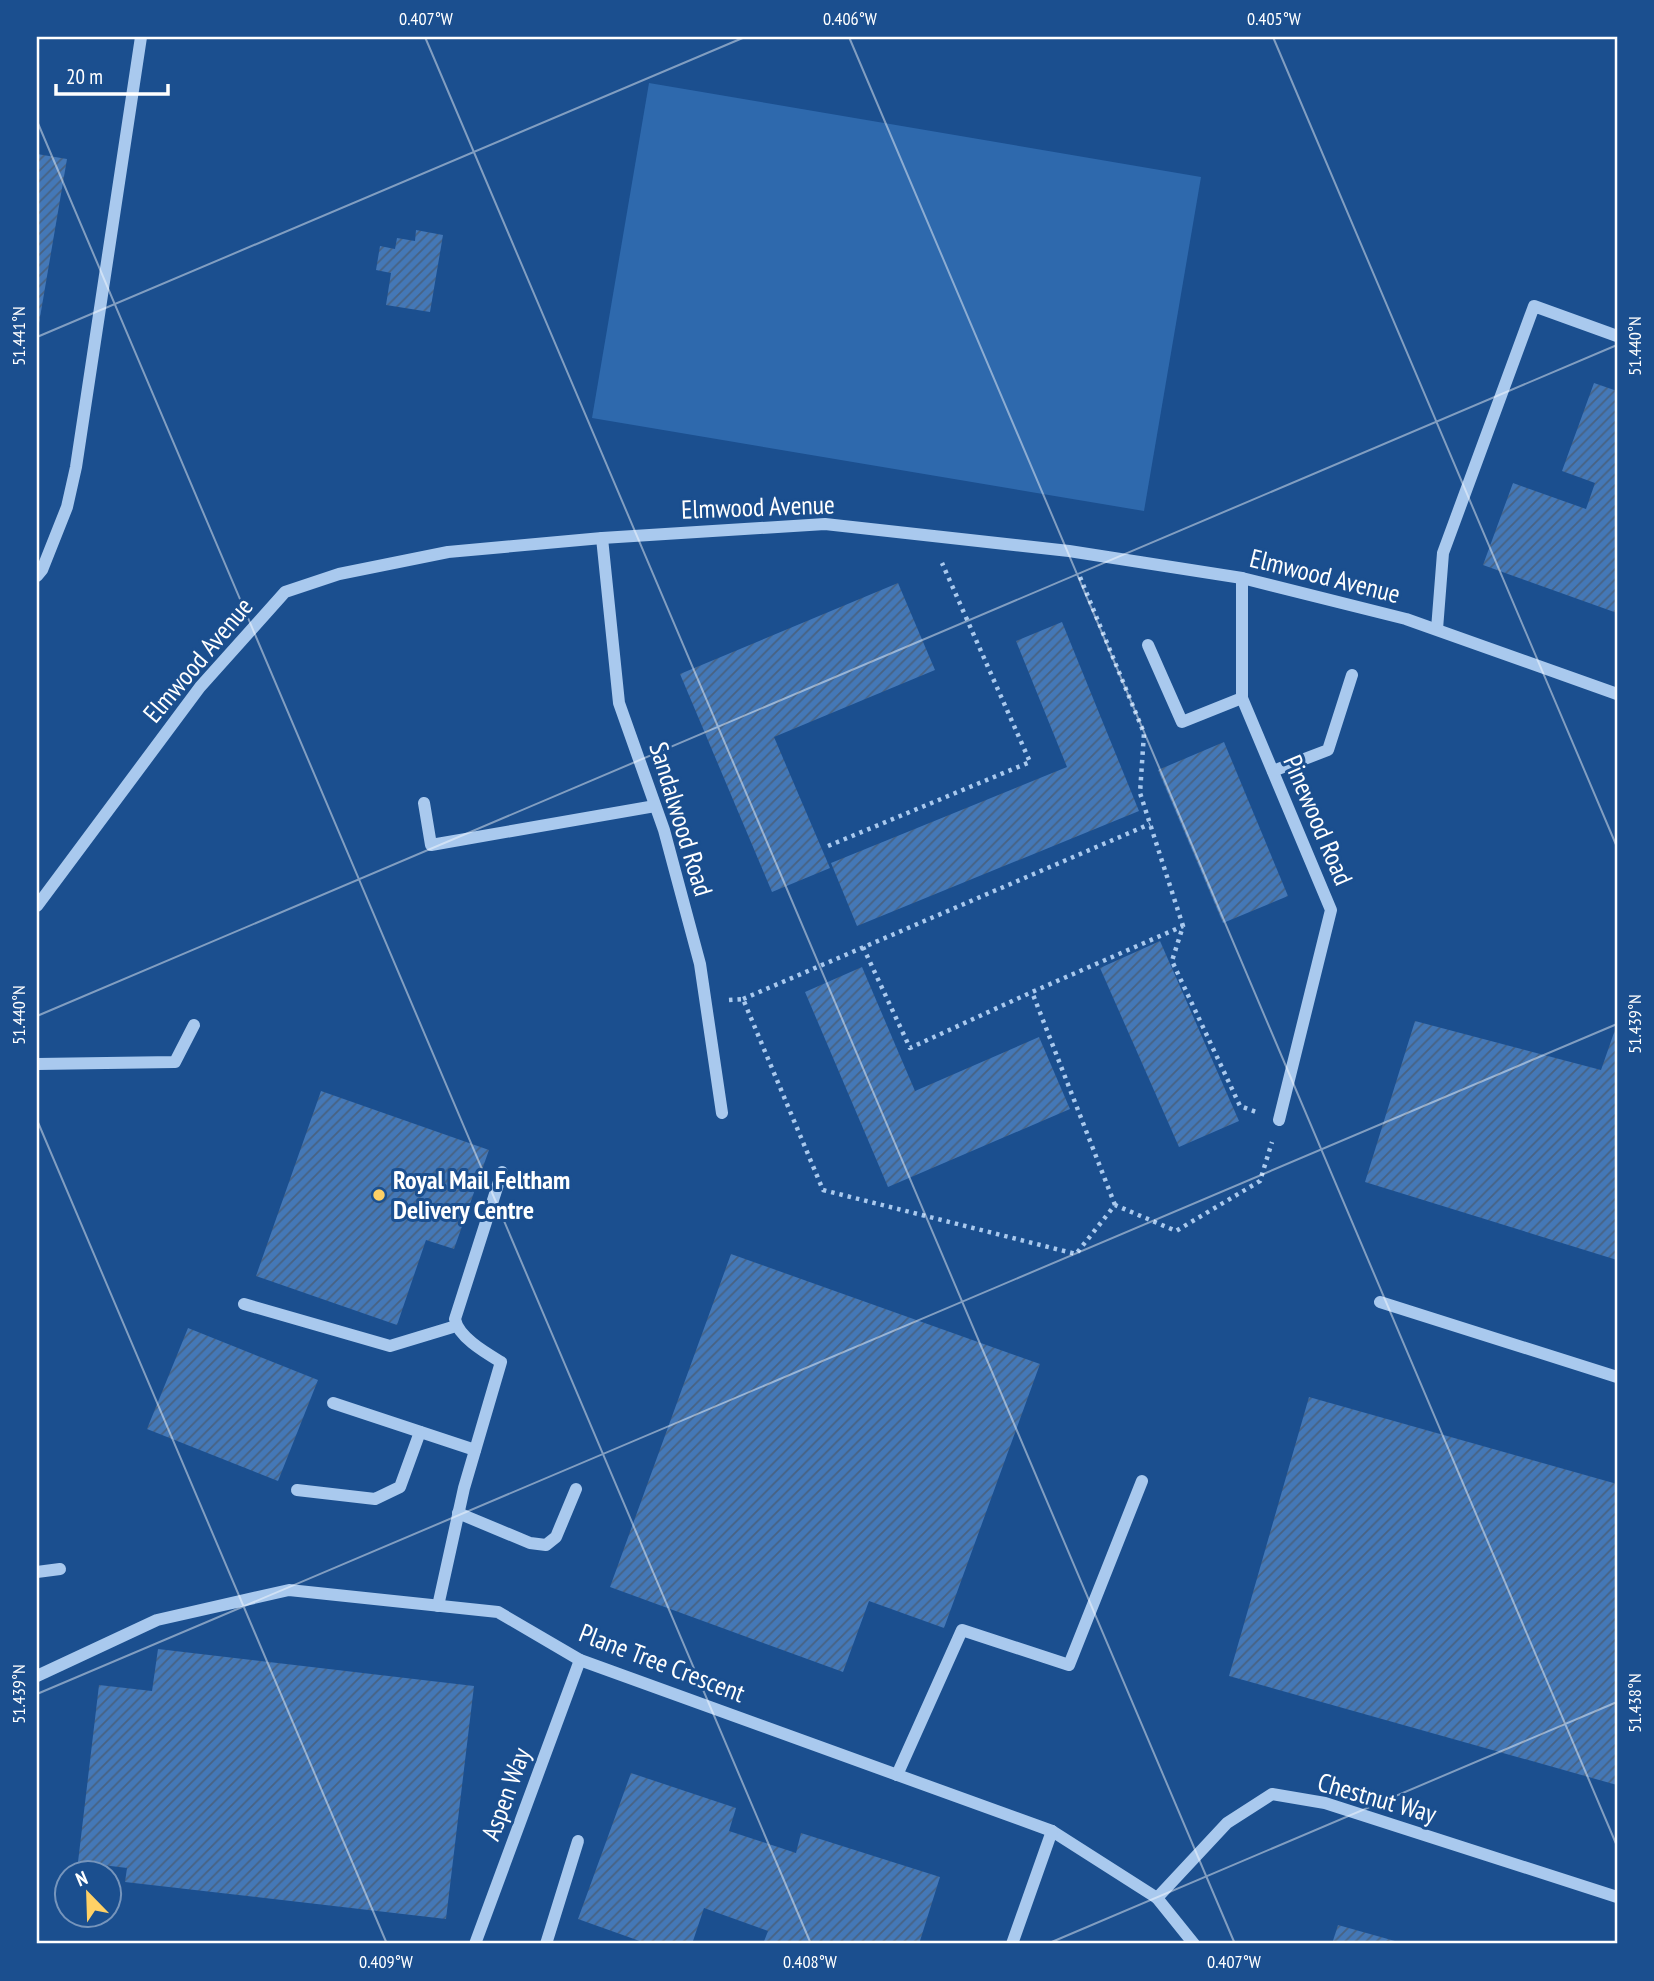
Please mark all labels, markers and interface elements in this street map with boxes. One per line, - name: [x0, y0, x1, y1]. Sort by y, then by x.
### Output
- text: 0.407°W: [399, 7, 453, 30]
- text: 0.406°W: [823, 7, 877, 30]
- text: 0.405°W: [1247, 7, 1301, 30]
- scale bar: [56, 52, 168, 96]
- text: 20 m: [66, 63, 103, 90]
- text: 51.441°N: [7, 306, 30, 366]
- text: 51.440°N: [1623, 316, 1646, 376]
- street label: Elmwood Avenue: [681, 487, 835, 526]
- street label: Elmwood Avenue: [1247, 541, 1404, 610]
- street label: Elmwood Avenue: [136, 590, 260, 729]
- street label: Sandalwood Road: [642, 738, 721, 900]
- street label: Pinewood Road: [1276, 750, 1361, 890]
- text: 51.440°N: [7, 985, 30, 1045]
- text: 51.439°N: [1623, 994, 1646, 1054]
- place label: Royal Mail Feltham Delivery Centre: [393, 1163, 570, 1226]
- marker: Royal Mail Feltham Delivery Centre: [371, 1187, 387, 1203]
- street label: Plane Tree Crescent: [575, 1616, 750, 1709]
- text: 51.439°N: [7, 1664, 30, 1724]
- text: 51.438°N: [1623, 1673, 1646, 1733]
- street label: Aspen Way: [474, 1743, 538, 1845]
- street label: Chestnut Way: [1314, 1765, 1440, 1830]
- north arrow: [52, 1858, 122, 1928]
- text: N: [72, 1865, 91, 1891]
- text: 0.409°W: [359, 1950, 413, 1973]
- text: 0.408°W: [783, 1950, 837, 1973]
- text: 0.407°W: [1207, 1950, 1261, 1973]

